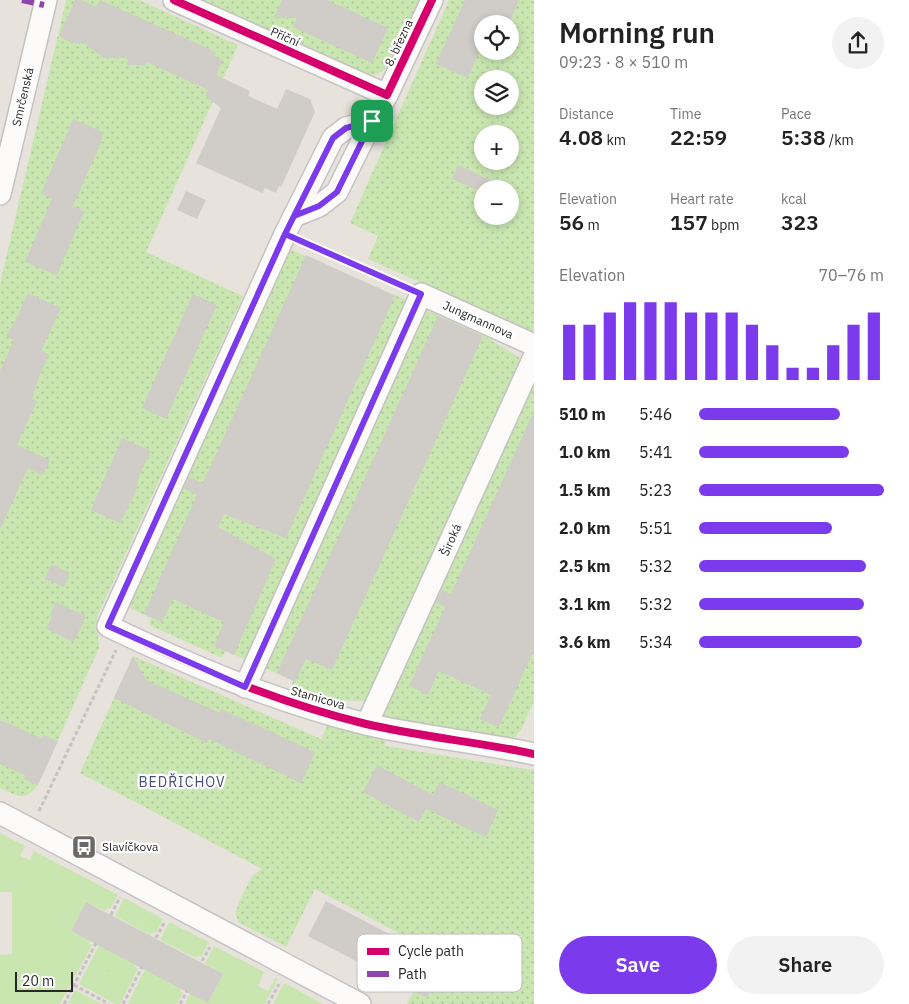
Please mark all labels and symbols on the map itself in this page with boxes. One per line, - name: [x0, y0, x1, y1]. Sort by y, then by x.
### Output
- street label: 8. března: [381, 16, 416, 69]
- street label: Příční: [268, 24, 302, 50]
- street label: Smrčenská: [8, 66, 37, 128]
- pin: [351, 100, 393, 142]
- street label: Jungmannova: [441, 297, 516, 342]
- street label: Široká: [437, 521, 464, 558]
- street label: Stamicova: [289, 683, 348, 713]
- district label: BEDŘICHOV: [138, 772, 226, 791]
- bus stop icon: Slavíčkova: [71, 834, 97, 860]
- place label: Slavíčkova: [102, 839, 159, 854]
- legend: [357, 934, 522, 992]
- text: Cycle path: [398, 942, 464, 960]
- text: Path: [398, 965, 427, 983]
- scale bar: [15, 969, 72, 992]

